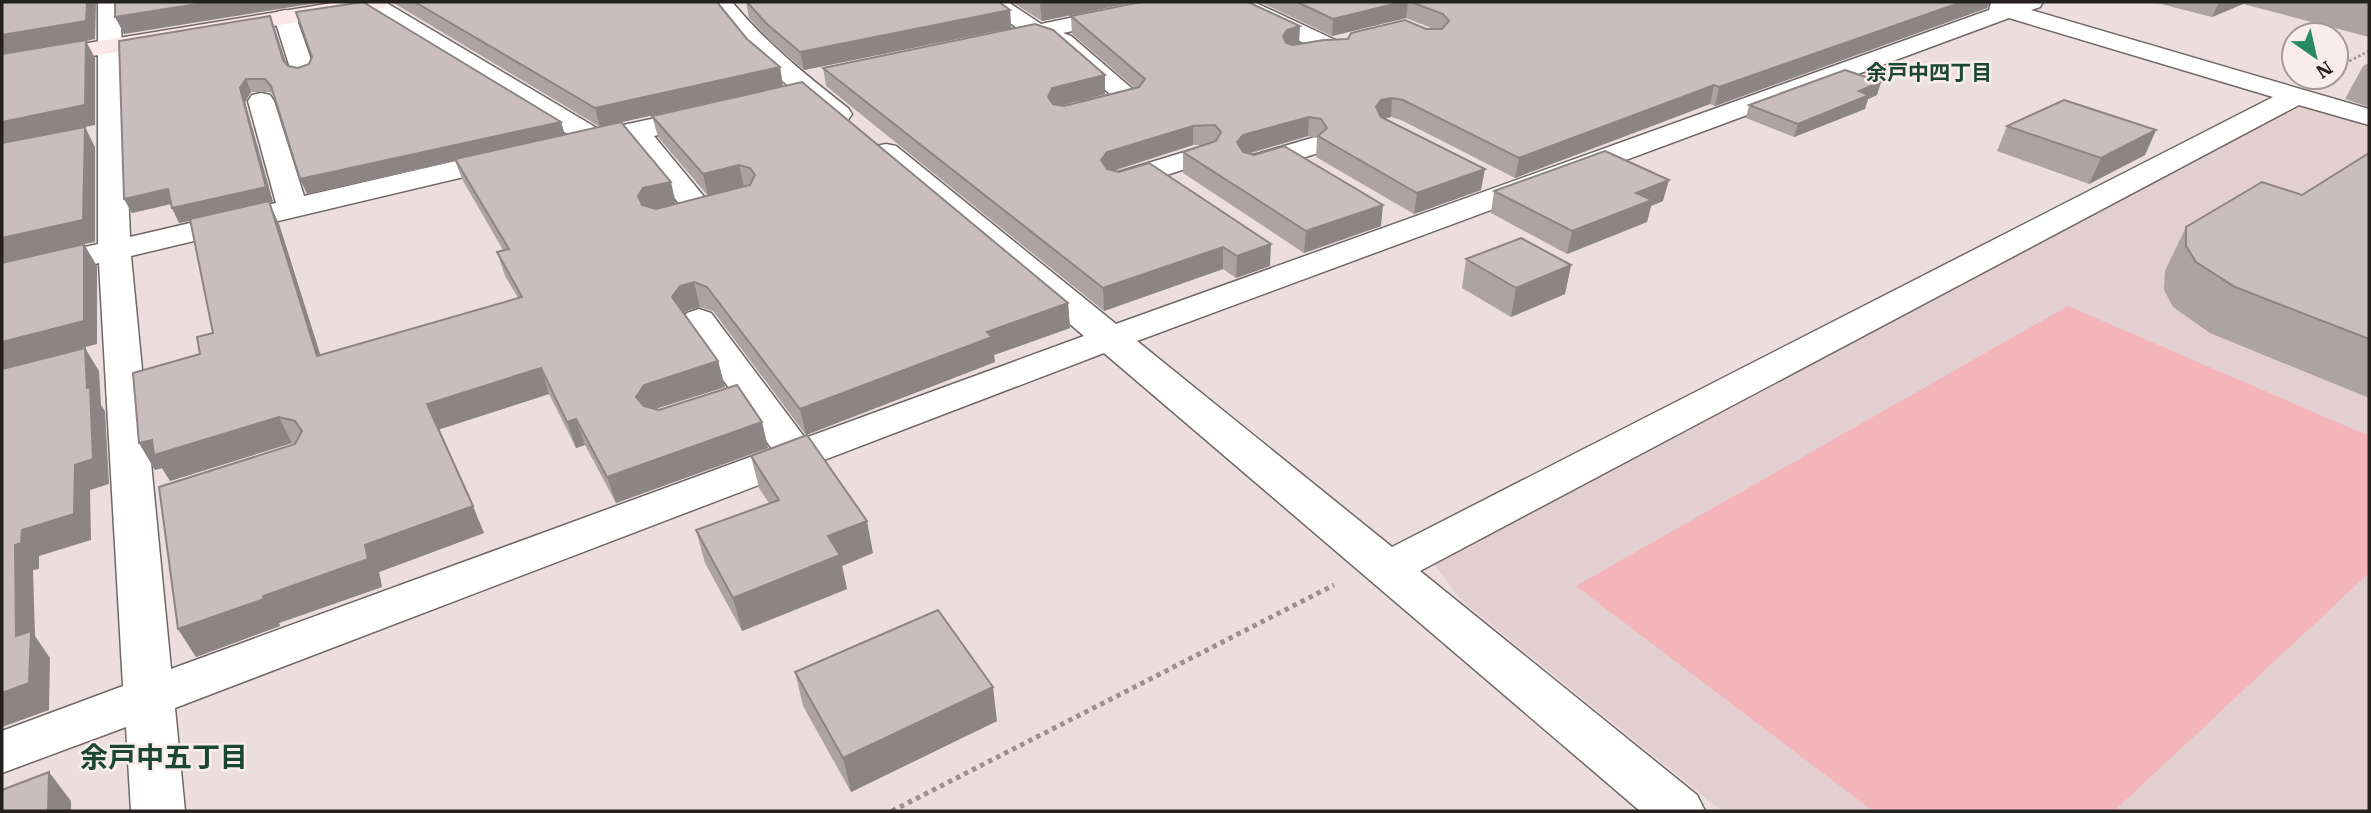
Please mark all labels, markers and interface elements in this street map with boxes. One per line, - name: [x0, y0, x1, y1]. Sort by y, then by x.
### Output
- north arrow: [2280, 21, 2350, 91]
- text: N: [2312, 56, 2337, 84]
- district label: 余戸中四丁目: [1866, 58, 1992, 86]
- district label: 余戸中五丁目: [80, 738, 248, 775]

